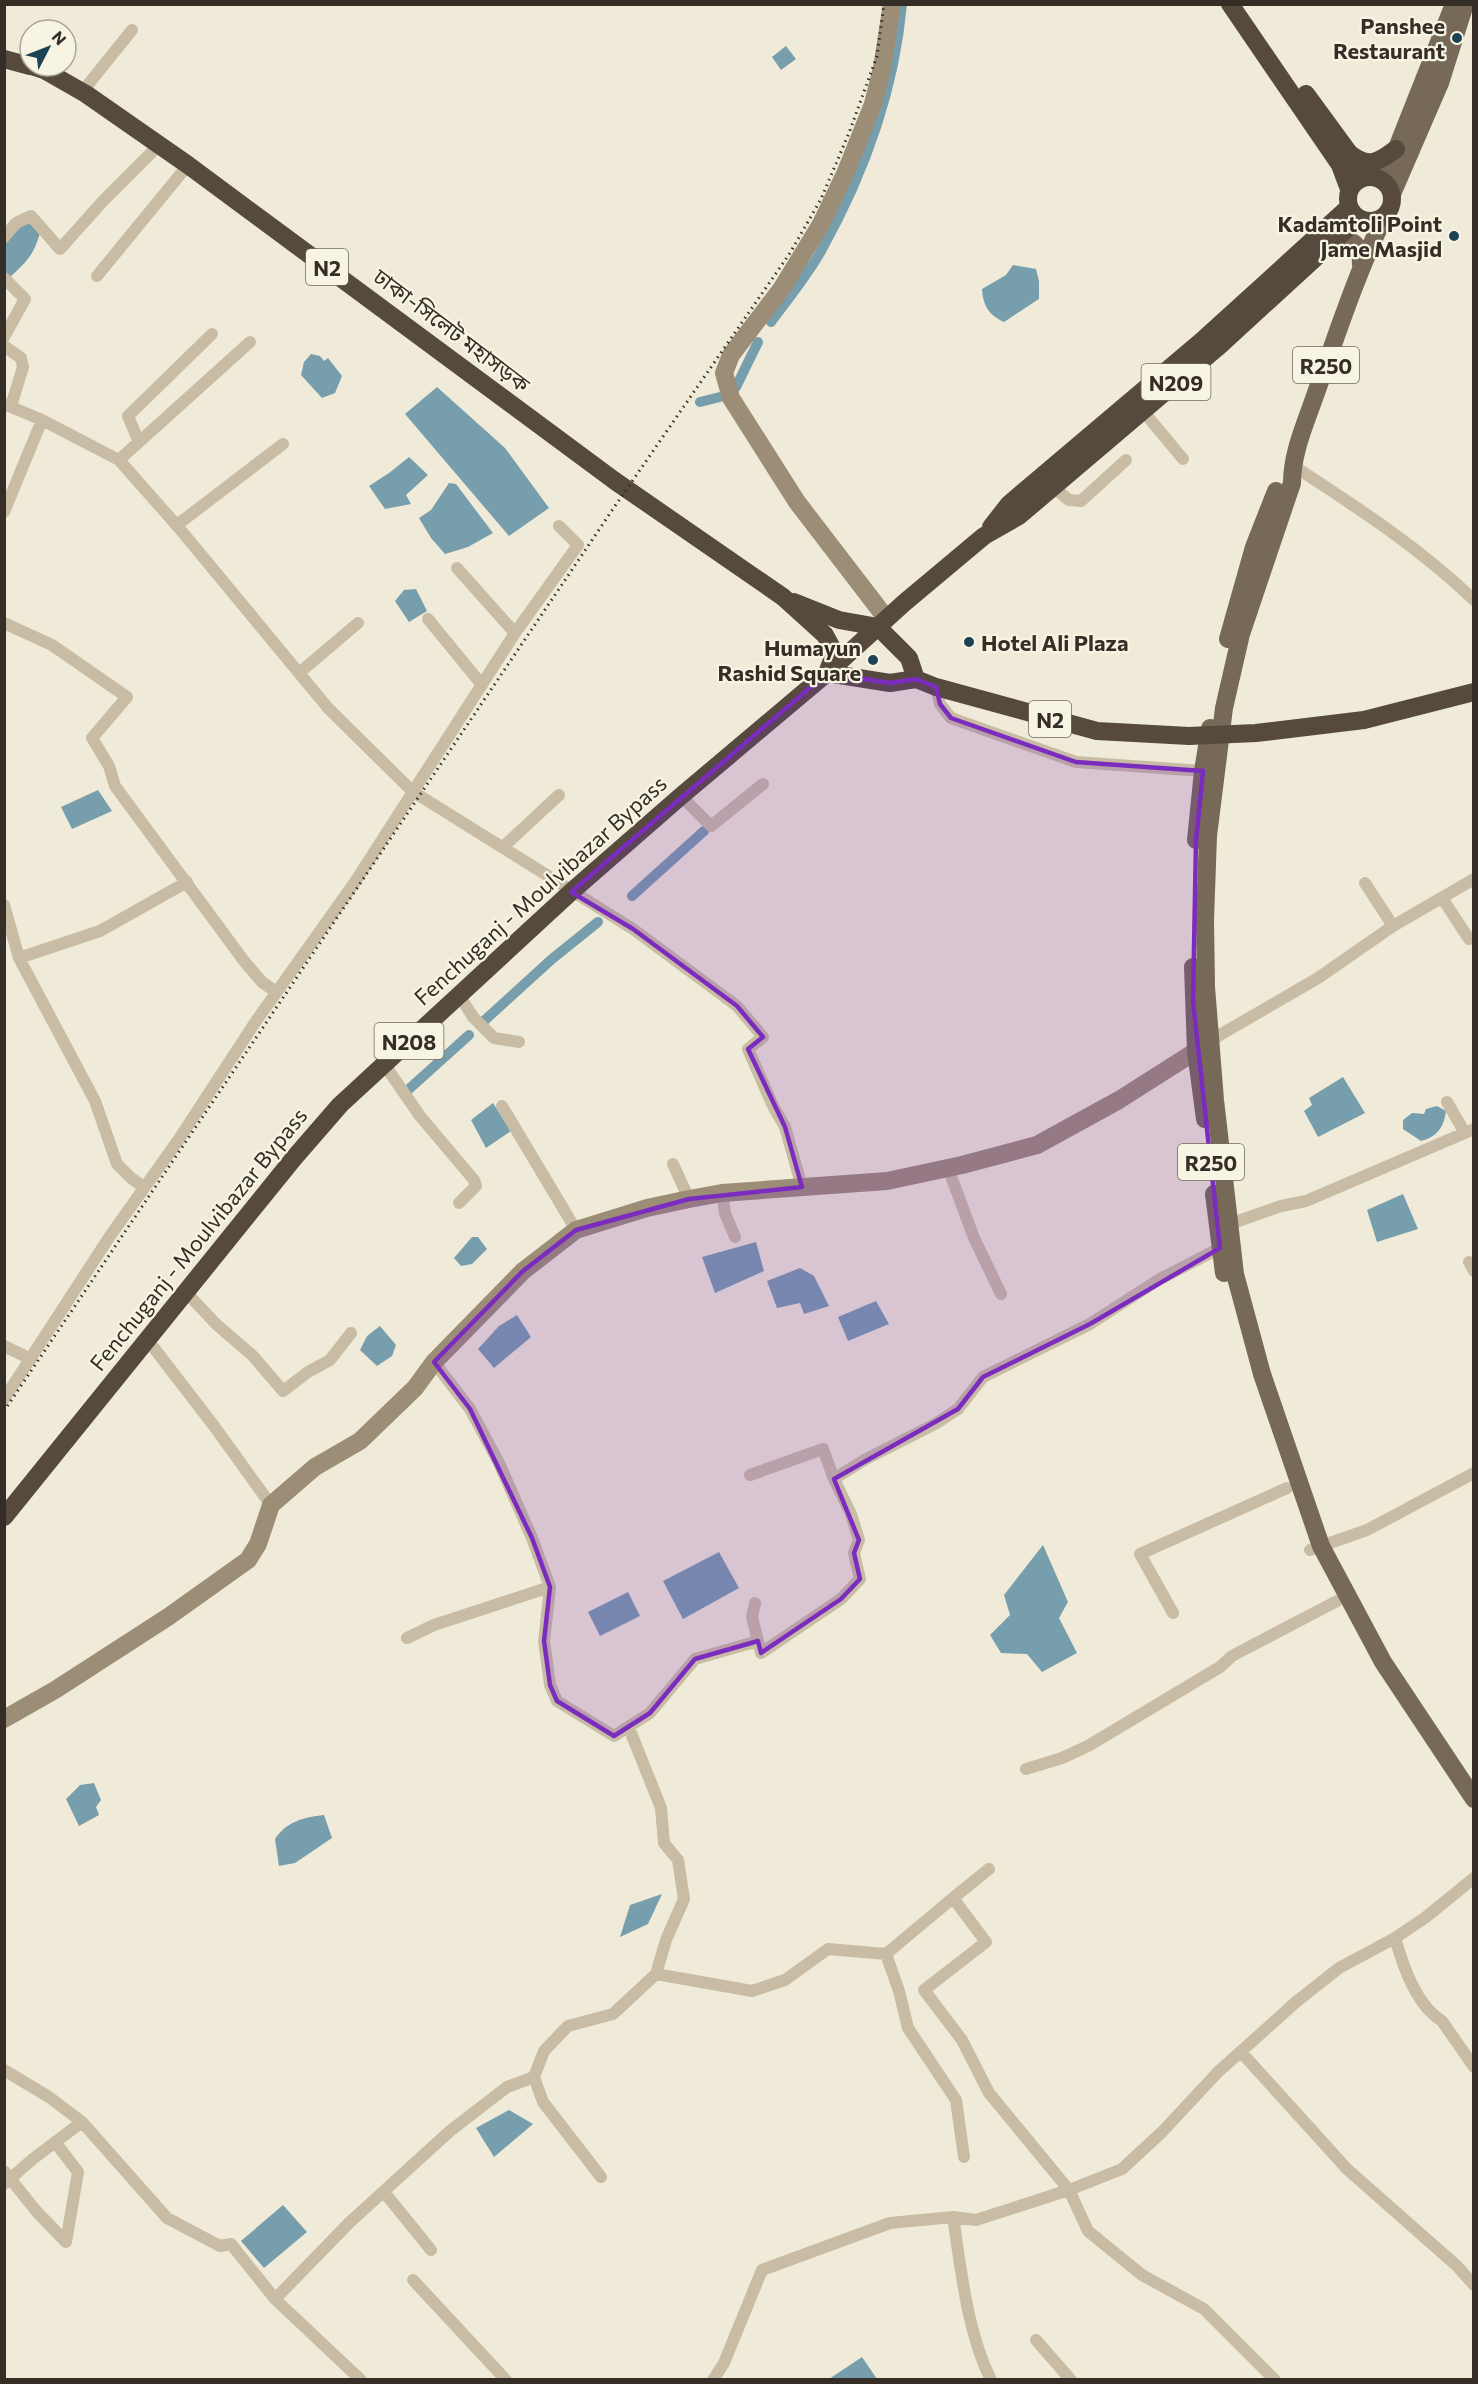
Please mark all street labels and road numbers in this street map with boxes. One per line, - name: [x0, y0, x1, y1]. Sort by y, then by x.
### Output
- road number: N2: [306, 249, 348, 285]
- street label: ঢাকা-সিলেট মহাসড়ক: [368, 262, 536, 398]
- road number: R250: [1293, 347, 1359, 383]
- road number: N209: [1142, 364, 1210, 400]
- road number: N2: [1029, 701, 1071, 737]
- street label: Fenchuganj - Moulvibazar Bypass: [408, 769, 672, 1011]
- road number: N208: [374, 1023, 444, 1059]
- street label: Fenchuganj - Moulvibazar Bypass: [84, 1102, 312, 1376]
- road number: R250: [1178, 1144, 1244, 1180]

